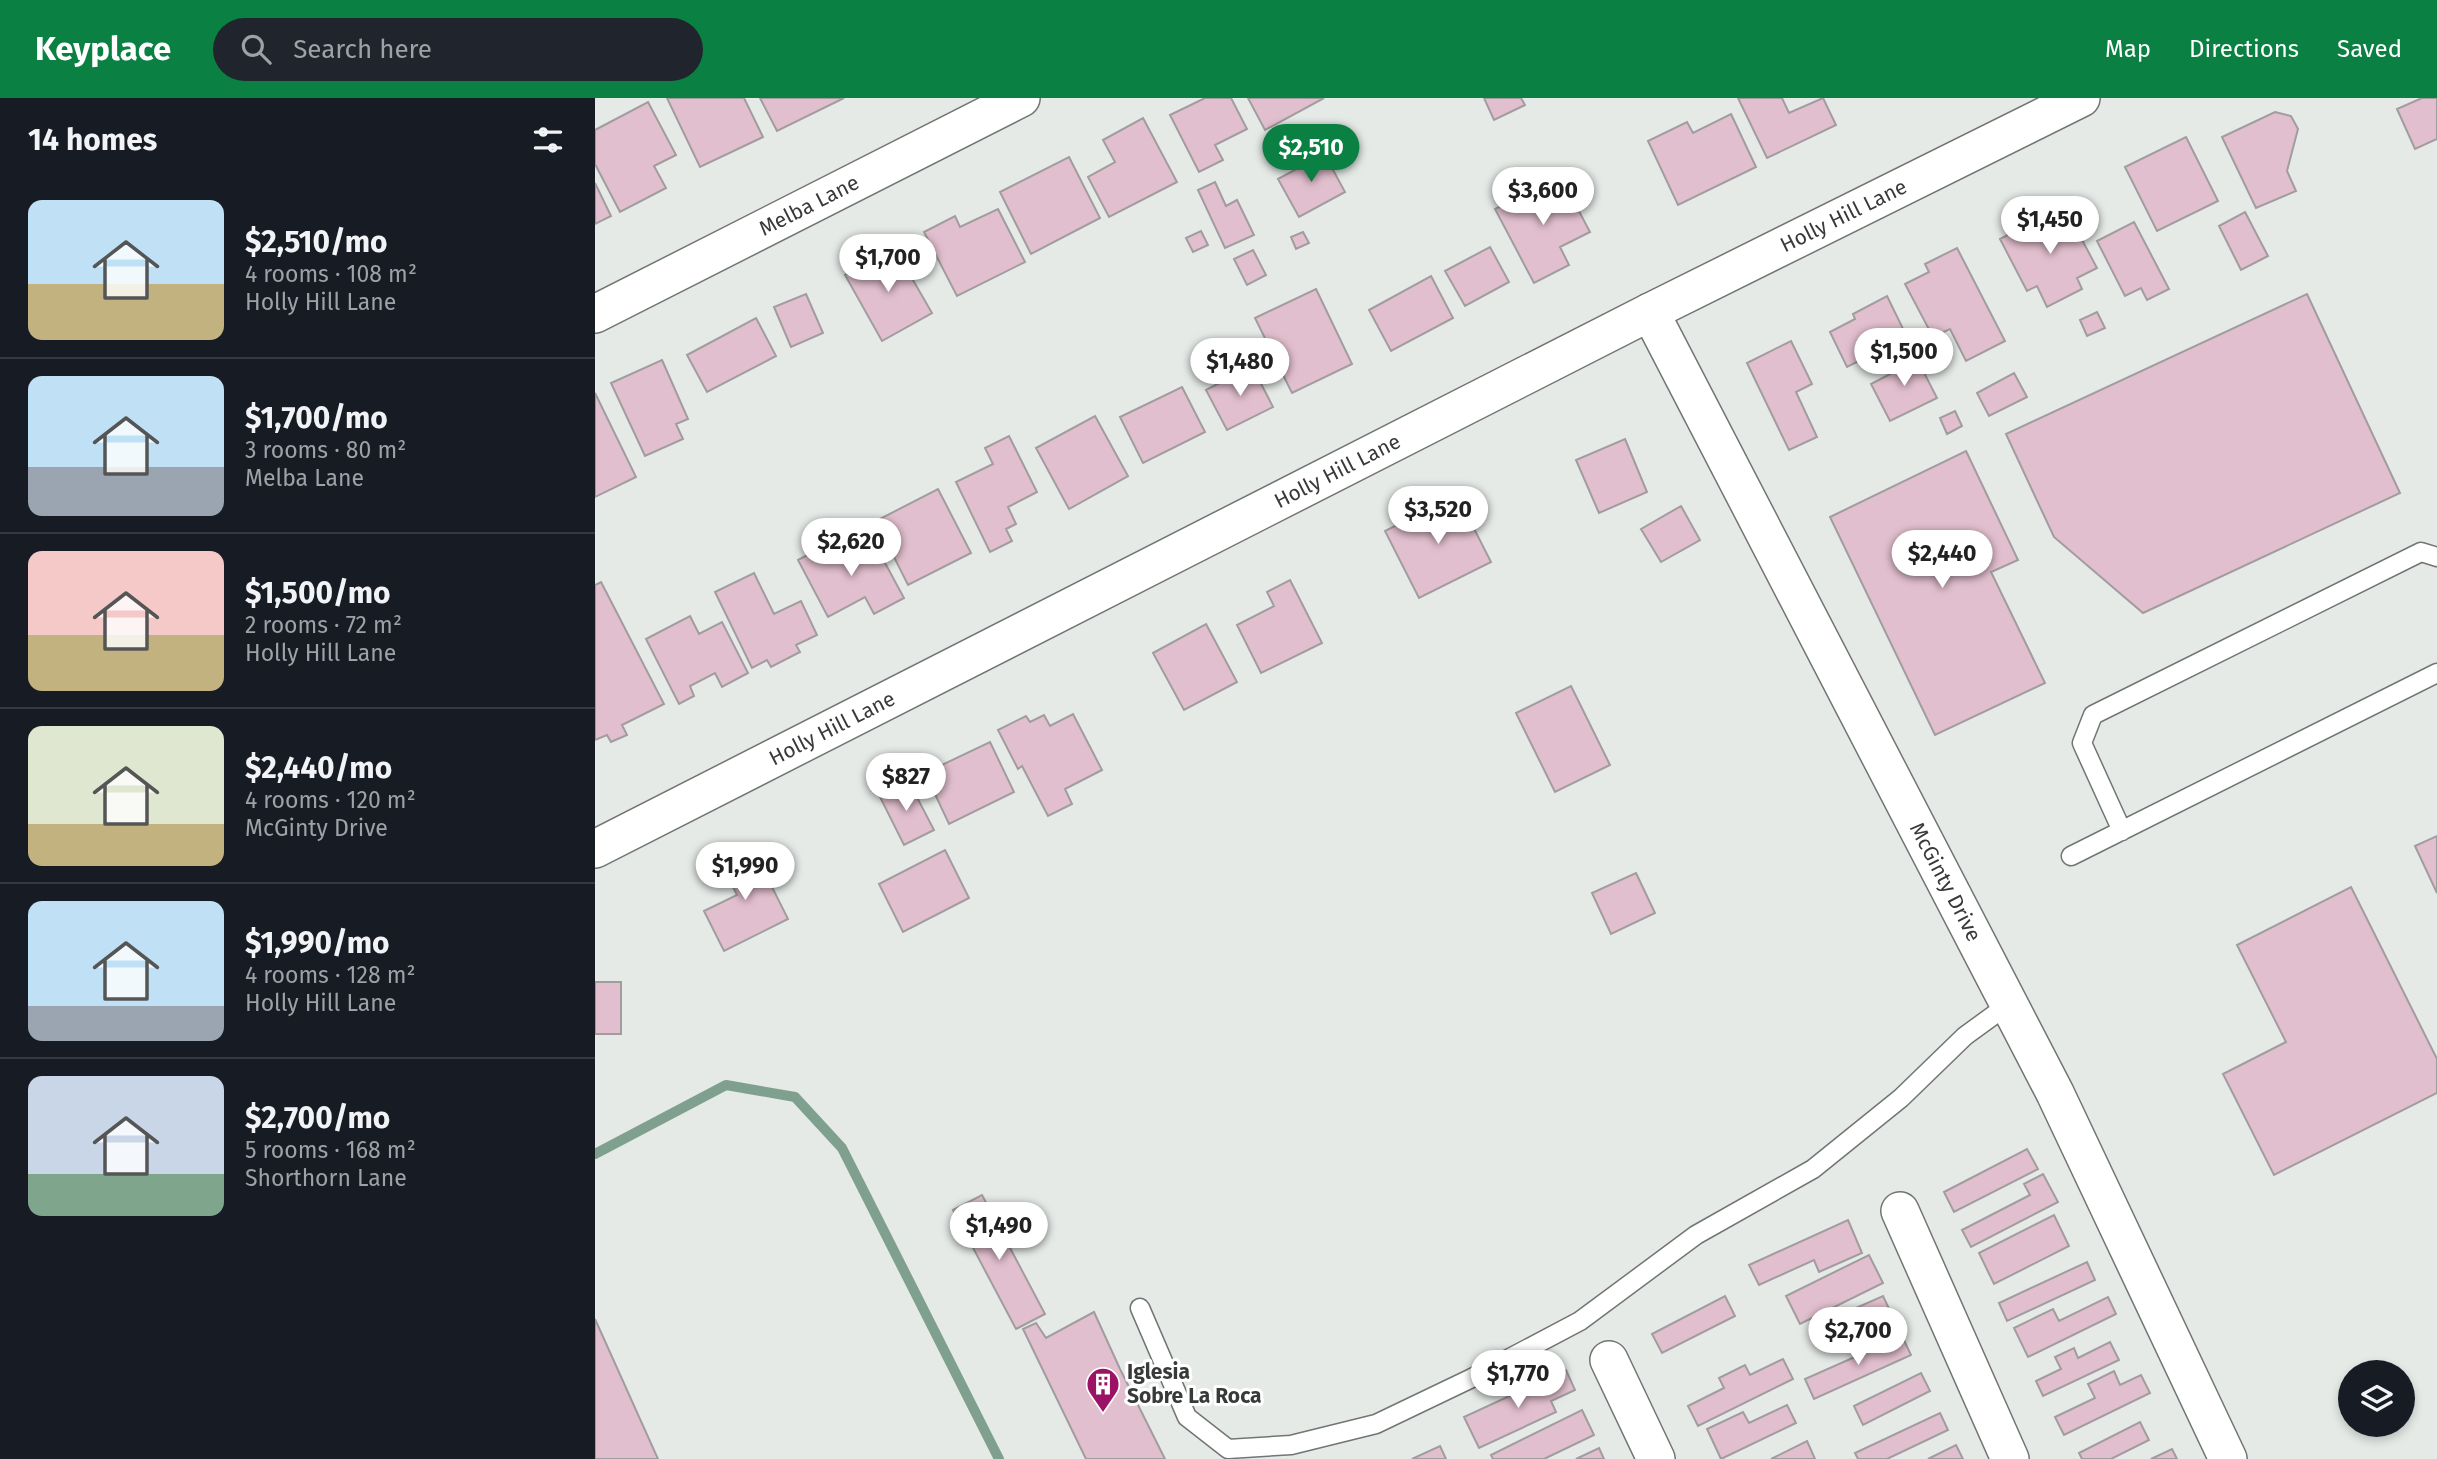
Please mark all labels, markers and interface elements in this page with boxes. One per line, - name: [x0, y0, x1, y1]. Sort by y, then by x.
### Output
- search box: [213, 18, 703, 81]
- text: Keyplace: [35, 29, 171, 69]
- icon: search: [237, 30, 275, 68]
- text: Search here: [293, 34, 432, 65]
- text: Map: [2105, 35, 2151, 63]
- text: Directions: [2189, 35, 2299, 63]
- text: Saved: [2337, 35, 2402, 63]
- icon: filters: [529, 121, 567, 159]
- text: 14 homes: [28, 122, 157, 158]
- pin: $2,510: [1254, 125, 1368, 184]
- text: $2,510: [1278, 133, 1344, 161]
- pin: $3,600: [1486, 167, 1600, 227]
- street label: Melba Lane: [755, 169, 863, 242]
- street label: Holly Hill Lane: [1776, 173, 1911, 258]
- text: $3,600: [1508, 176, 1578, 204]
- pin: $1,450: [1993, 197, 2107, 256]
- text: $1,450: [2017, 205, 2083, 233]
- text: $2,510/mo: [245, 224, 388, 260]
- icon: home: [84, 228, 168, 312]
- pin: $1,700: [831, 234, 945, 294]
- text: $1,700: [855, 243, 921, 271]
- text: 4 rooms · 108 m²: [245, 260, 417, 288]
- text: Holly Hill Lane: [245, 288, 396, 316]
- pin: $1,500: [1847, 328, 1961, 388]
- text: $1,500: [1870, 337, 1938, 365]
- pin: $1,480: [1183, 338, 1297, 398]
- text: $1,480: [1206, 347, 1274, 375]
- text: $1,700/mo: [245, 400, 388, 436]
- icon: home: [84, 404, 168, 488]
- street label: Holly Hill Lane: [1270, 428, 1405, 514]
- text: 3 rooms · 80 m²: [245, 436, 406, 464]
- text: Melba Lane: [245, 464, 364, 492]
- pin: $3,520: [1381, 486, 1495, 546]
- text: $3,520: [1404, 495, 1472, 523]
- pin: $2,620: [794, 518, 908, 578]
- text: $2,620: [817, 527, 885, 555]
- pin: $2,440: [1885, 531, 1999, 590]
- text: $2,440: [1908, 539, 1976, 567]
- text: $1,500/mo: [245, 575, 391, 611]
- icon: home: [84, 579, 168, 663]
- text: 2 rooms · 72 m²: [245, 611, 402, 639]
- text: Holly Hill Lane: [245, 639, 396, 667]
- street label: Holly Hill Lane: [765, 685, 900, 771]
- text: $2,440/mo: [245, 750, 392, 786]
- icon: home: [84, 754, 168, 838]
- pin: $827: [865, 754, 947, 813]
- text: $827: [882, 762, 930, 790]
- text: 4 rooms · 120 m²: [245, 786, 416, 814]
- text: McGinty Drive: [245, 814, 388, 842]
- street label: McGinty Drive: [1904, 818, 1987, 946]
- pin: $1,990: [688, 842, 802, 902]
- text: $1,990: [712, 851, 778, 879]
- text: $1,990/mo: [245, 925, 390, 961]
- icon: home: [84, 929, 168, 1013]
- text: 4 rooms · 128 m²: [245, 961, 415, 989]
- text: Holly Hill Lane: [245, 989, 396, 1017]
- text: $2,700/mo: [245, 1100, 390, 1136]
- icon: home: [84, 1104, 168, 1188]
- text: 5 rooms · 168 m²: [245, 1136, 416, 1164]
- text: Shorthorn Lane: [245, 1164, 407, 1192]
- pin: $1,490: [942, 1202, 1056, 1262]
- text: $1,490: [966, 1211, 1032, 1239]
- pin: $2,700: [1801, 1308, 1915, 1367]
- text: $2,700: [1824, 1316, 1892, 1344]
- pin: $1,770: [1461, 1350, 1575, 1410]
- place label: Iglesia Sobre La Roca: [1127, 1359, 1261, 1409]
- text: $1,770: [1487, 1359, 1549, 1387]
- map controls: [2338, 1360, 2415, 1437]
- button: layers: [2338, 1360, 2415, 1437]
- building icon: Iglesia Sobre La Roca: [1084, 1365, 1122, 1414]

